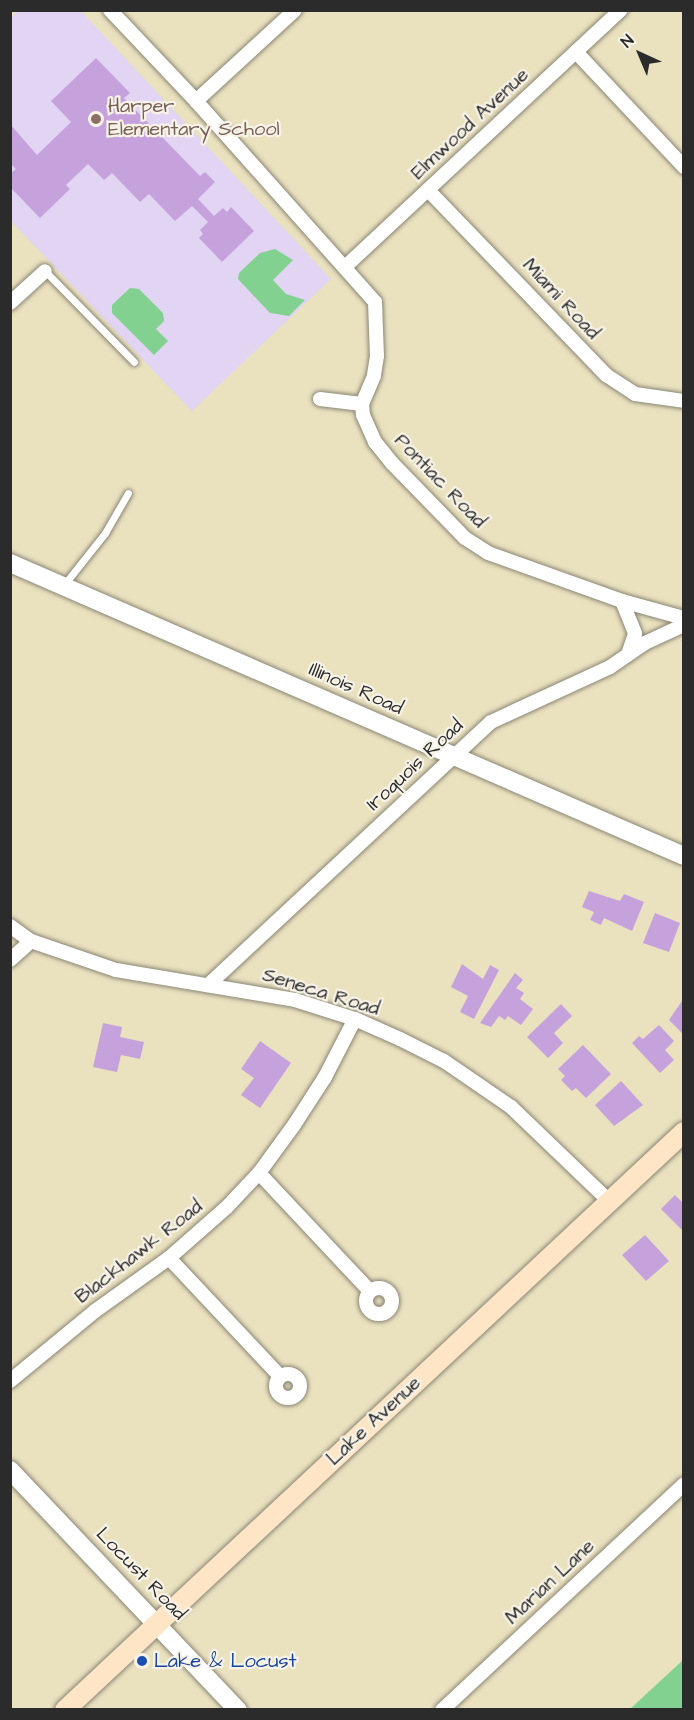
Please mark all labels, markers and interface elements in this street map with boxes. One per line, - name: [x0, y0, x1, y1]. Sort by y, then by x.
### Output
- north arrow: [610, 24, 670, 84]
- text: N: [616, 30, 639, 52]
- street label: Elmwood Avenue: [406, 63, 534, 185]
- place label: Harper Elementary School: [108, 95, 280, 142]
- marker: Harper Elementary School: [89, 112, 103, 126]
- street label: Miami Road: [517, 253, 605, 345]
- street label: Pontiac Road: [389, 429, 491, 533]
- street label: Illinois Road: [305, 658, 407, 720]
- street label: Iroquois Road: [361, 714, 469, 816]
- street label: Seneca Road: [260, 963, 382, 1021]
- street label: Blackhawk Road: [71, 1195, 207, 1309]
- street label: Lake Avenue: [322, 1371, 426, 1471]
- street label: Locust Road: [91, 1523, 191, 1625]
- street label: Marian Lane: [500, 1534, 600, 1630]
- place label: Lake & Locust: [154, 1649, 297, 1673]
- marker: Lake & Locust: [135, 1654, 149, 1668]

